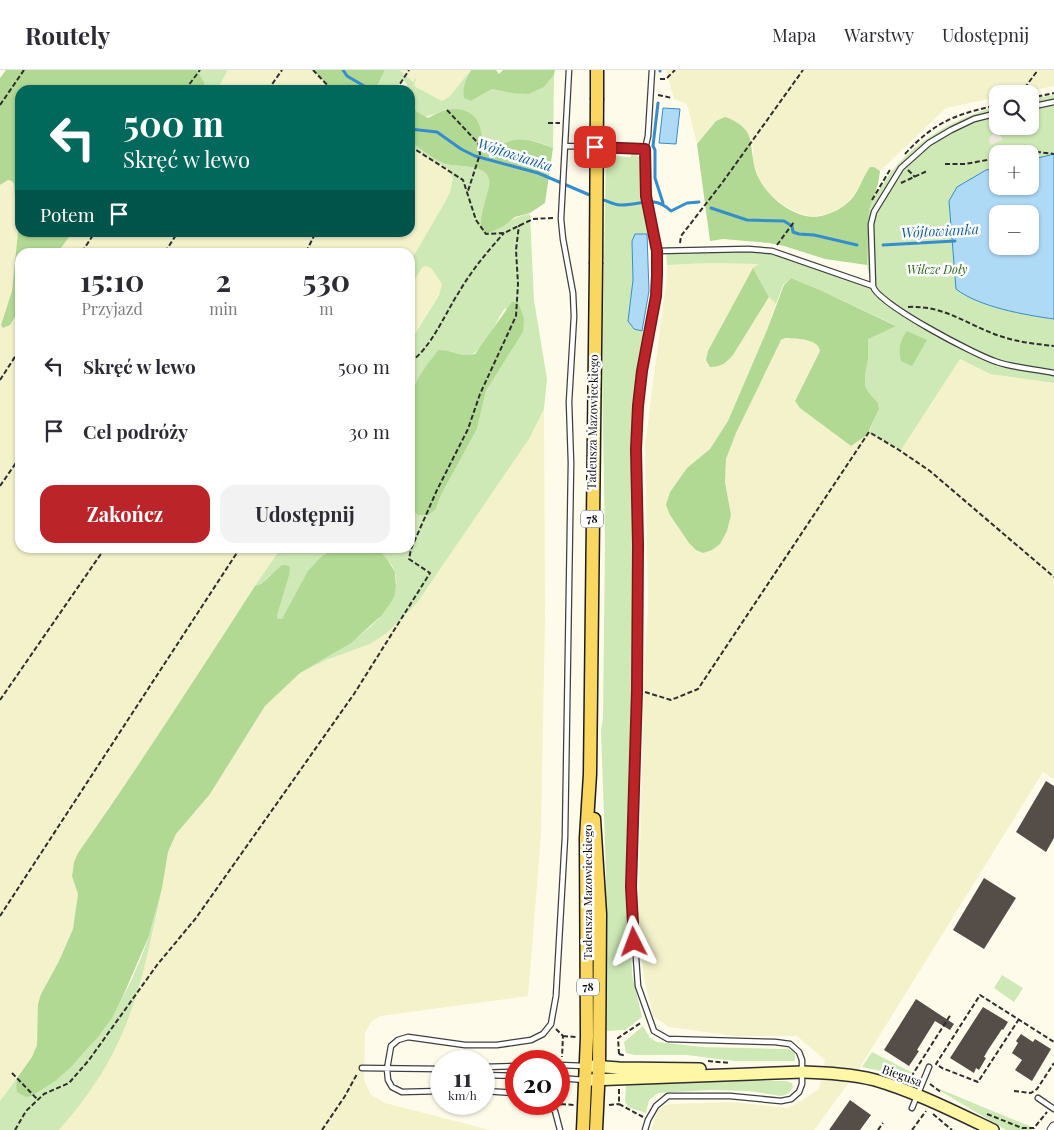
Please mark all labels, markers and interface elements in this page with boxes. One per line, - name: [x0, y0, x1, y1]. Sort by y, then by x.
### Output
- text: Routely: [25, 19, 110, 51]
- text: Mapa: [772, 23, 816, 47]
- text: Warstwy: [844, 23, 914, 47]
- text: Udostępnij: [942, 23, 1029, 47]
- map controls: [989, 85, 1039, 255]
- button: search: [989, 85, 1039, 135]
- text: 500 m: [123, 99, 224, 146]
- icon: left: [40, 105, 105, 170]
- pin: [574, 126, 616, 168]
- water label: Wójtowianka: [475, 133, 555, 176]
- icon: arrive: [581, 133, 609, 161]
- text: Skręć w lewo: [123, 144, 250, 174]
- button: +: [989, 145, 1039, 195]
- icon: arrive: [105, 200, 133, 228]
- text: Potem: [40, 201, 95, 227]
- button: −: [989, 205, 1039, 255]
- water label: Wójtowianka: [901, 219, 979, 242]
- text: 15:10: [80, 260, 144, 300]
- text: 2: [216, 260, 231, 300]
- text: 530: [302, 260, 350, 300]
- park label: Wilcze Doły: [907, 261, 968, 277]
- text: Przyjazd: [81, 298, 143, 319]
- text: min: [209, 298, 238, 319]
- text: m: [319, 298, 333, 319]
- icon: left: [40, 352, 68, 380]
- text: Skręć w lewo: [83, 353, 196, 379]
- text: 500 m: [338, 353, 390, 379]
- street label: Tadeusza Mazowieckiego: [583, 354, 601, 490]
- icon: arrive: [40, 417, 68, 445]
- text: Cel podróży: [83, 418, 188, 444]
- text: 30 m: [348, 418, 390, 444]
- button: Zakończ: [40, 485, 210, 543]
- button: Udostępnij: [220, 485, 390, 543]
- road number: 78: [581, 510, 603, 528]
- street label: Tadeusza Mazowieckiego: [579, 824, 595, 960]
- position arrow: [607, 915, 659, 967]
- road number: 78: [577, 979, 599, 996]
- speed limit sign: 20: [505, 1050, 570, 1115]
- text: 11: [453, 1060, 472, 1093]
- street label: Biegusa: [880, 1060, 925, 1090]
- text: km/h: [448, 1087, 477, 1103]

